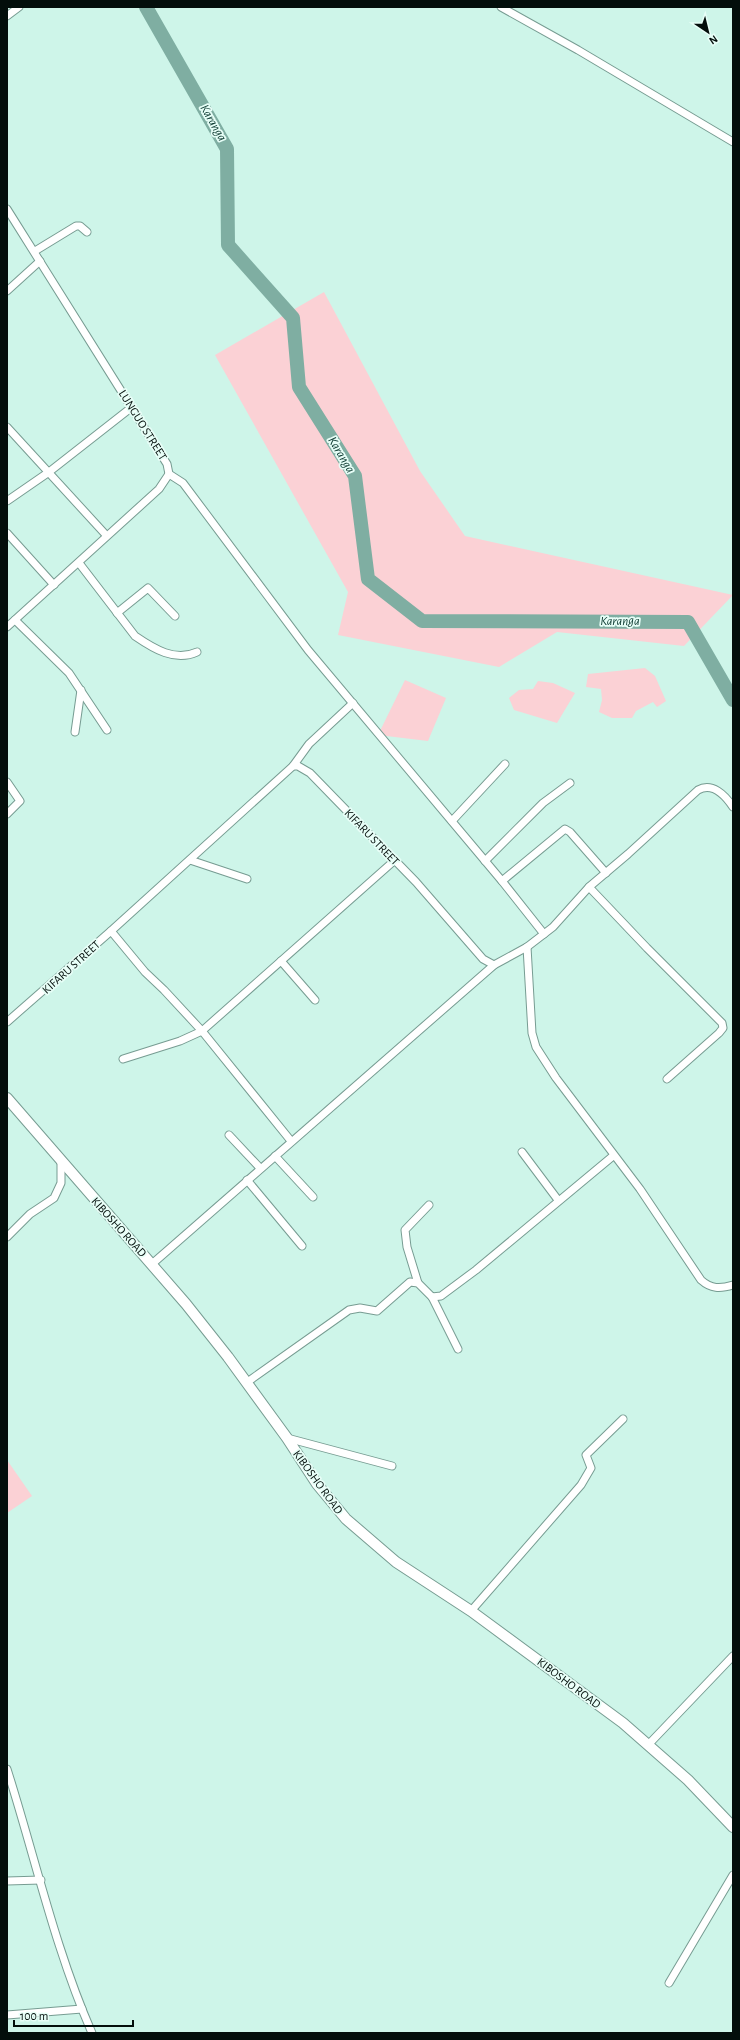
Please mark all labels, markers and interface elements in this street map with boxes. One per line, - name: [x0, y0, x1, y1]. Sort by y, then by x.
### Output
- north arrow: [688, 12, 728, 52]
- text: N: [707, 33, 720, 46]
- water label: Karanga: [197, 103, 229, 144]
- street label: LUNGUO STREET: [117, 388, 169, 462]
- water label: Karanga: [325, 435, 357, 476]
- water label: Karanga: [600, 615, 640, 628]
- street label: KIFARU STREET: [342, 807, 402, 868]
- street label: KIFARU STREET: [40, 938, 102, 996]
- street label: KIBOSHO ROAD: [89, 1195, 149, 1259]
- street label: KIBOSHO ROAD: [291, 1448, 345, 1516]
- street label: KIBOSHO ROAD: [535, 1655, 603, 1711]
- scale bar: [14, 2002, 133, 2028]
- text: 100 m: [20, 2010, 48, 2022]

